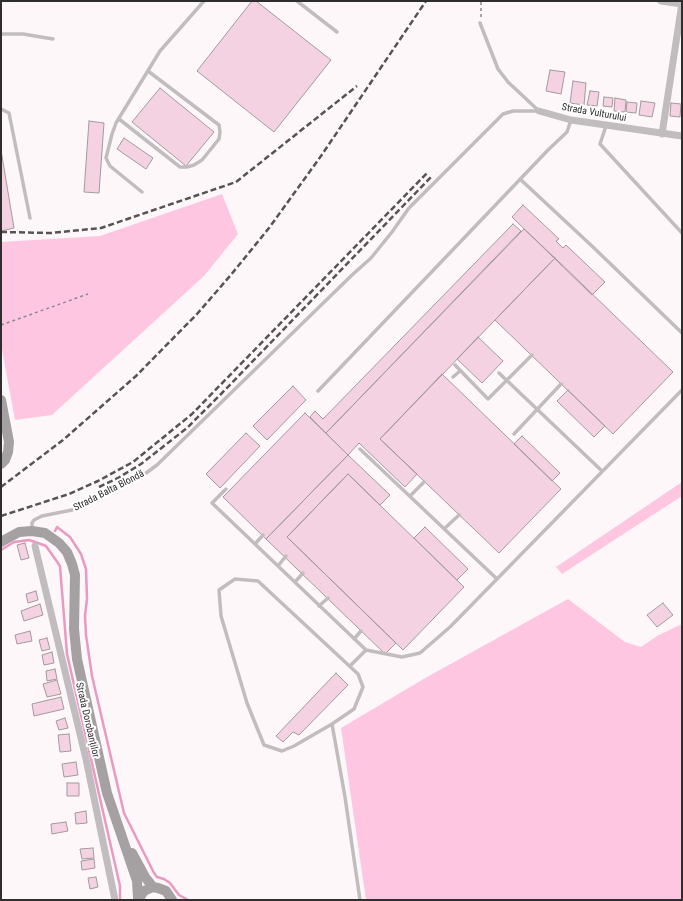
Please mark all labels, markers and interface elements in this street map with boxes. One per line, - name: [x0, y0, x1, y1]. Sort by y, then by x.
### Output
- street label: Strada Vulturului: [561, 101, 627, 125]
- street label: Strada Balta Blondă: [72, 468, 146, 514]
- street label: Strada Dorobanților: [73, 681, 101, 759]

